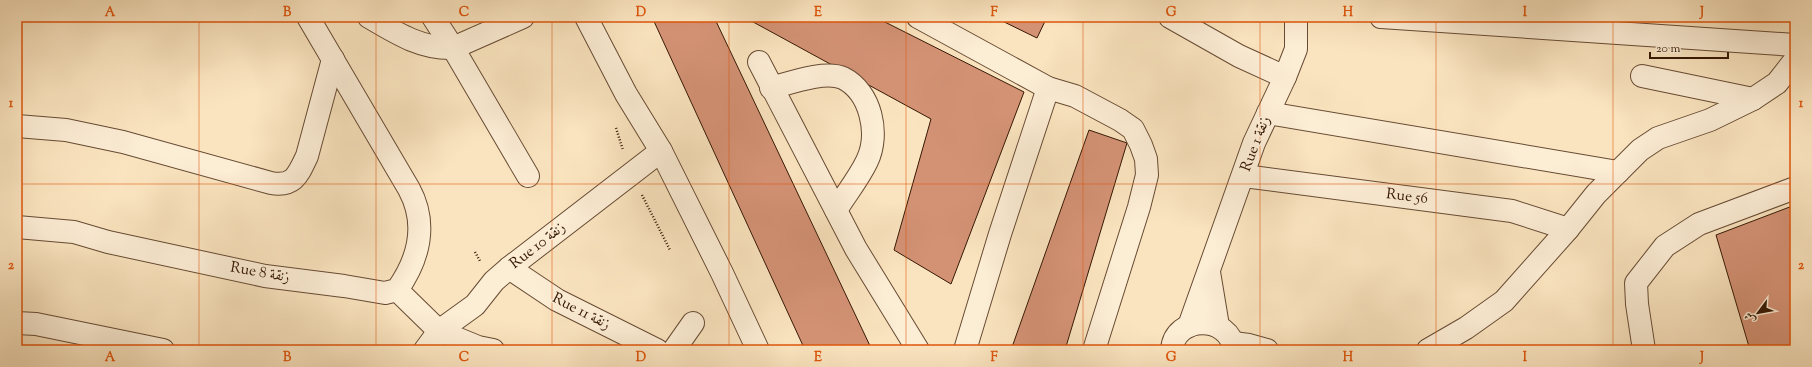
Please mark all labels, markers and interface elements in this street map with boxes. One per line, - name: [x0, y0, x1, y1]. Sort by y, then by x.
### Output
- text: A: [105, 4, 116, 22]
- text: B: [283, 4, 292, 22]
- text: C: [459, 4, 469, 22]
- text: D: [636, 4, 646, 22]
- text: E: [814, 4, 822, 22]
- text: F: [990, 4, 998, 22]
- text: G: [1166, 4, 1177, 22]
- text: H: [1343, 4, 1354, 22]
- text: I: [1523, 4, 1528, 22]
- text: J: [1699, 4, 1704, 22]
- scale bar: [1650, 34, 1728, 60]
- text: 20 m: [1656, 40, 1681, 58]
- text: 1: [9, 95, 14, 113]
- text: 1: [1799, 95, 1804, 113]
- street label: Rue 1 زنقة: [1236, 113, 1276, 175]
- street label: Rue 56: [1385, 184, 1429, 210]
- street label: Rue 10 زنقة: [506, 218, 570, 274]
- text: 2: [8, 257, 15, 275]
- street label: Rue 8 زنقة: [229, 257, 291, 289]
- text: 2: [1798, 257, 1805, 275]
- street label: Rue 11 زنقة: [548, 288, 614, 336]
- north arrow: [1738, 293, 1778, 333]
- text: ش: [1741, 309, 1760, 327]
- text: A: [105, 349, 116, 367]
- text: B: [283, 349, 292, 367]
- text: C: [459, 349, 469, 367]
- text: D: [636, 349, 646, 367]
- text: E: [814, 349, 822, 367]
- text: F: [990, 349, 998, 367]
- text: G: [1166, 349, 1177, 367]
- text: H: [1343, 349, 1354, 367]
- text: I: [1523, 349, 1528, 367]
- text: J: [1699, 349, 1704, 367]

